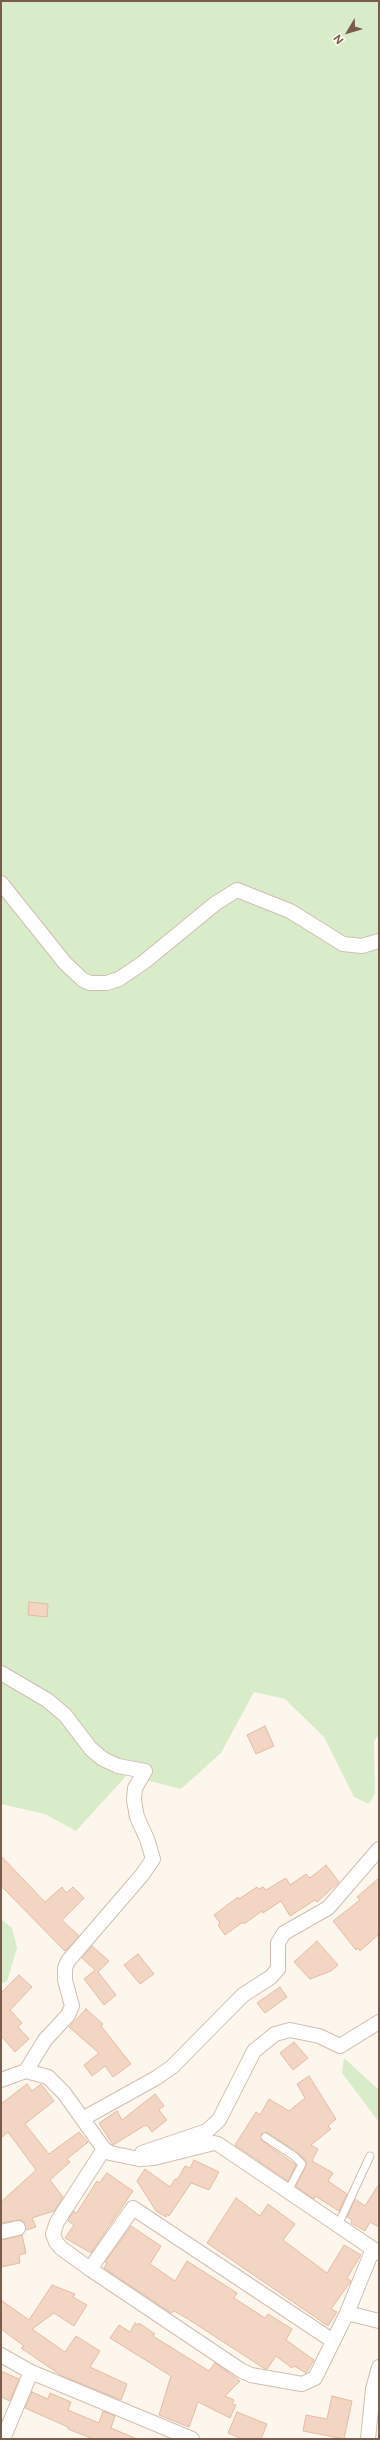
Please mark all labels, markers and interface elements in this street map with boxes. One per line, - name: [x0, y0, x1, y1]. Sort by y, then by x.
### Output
- north arrow: [328, 12, 368, 52]
- text: N: [331, 32, 346, 46]

